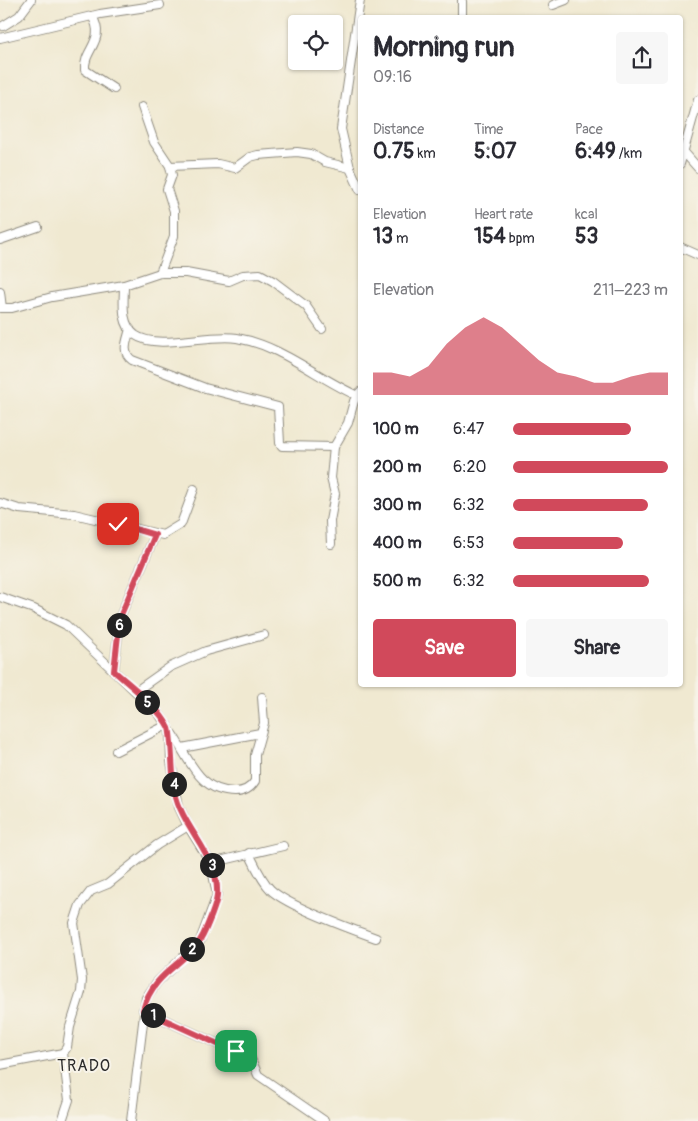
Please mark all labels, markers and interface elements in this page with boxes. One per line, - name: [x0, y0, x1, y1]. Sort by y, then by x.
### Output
- map controls: [288, 15, 343, 70]
- button: locate: [288, 15, 343, 70]
- text: Morning run: [373, 30, 515, 65]
- button: share: [616, 32, 668, 84]
- text: 09:16: [373, 67, 412, 87]
- text: Distance: [373, 121, 424, 138]
- text: Time: [474, 121, 503, 138]
- text: Pace: [575, 121, 603, 138]
- text: 0.75: [373, 138, 414, 165]
- text: 5:07: [474, 138, 516, 165]
- text: 6:49: [575, 138, 616, 165]
- text: km: [414, 145, 436, 162]
- text: /km: [616, 145, 642, 162]
- text: Elevation: [373, 206, 426, 223]
- text: Heart rate: [474, 206, 533, 223]
- text: kcal: [575, 206, 598, 223]
- text: 13: [373, 223, 393, 250]
- text: 154: [474, 223, 506, 250]
- text: 53: [575, 223, 598, 250]
- text: m: [393, 230, 408, 247]
- text: bpm: [506, 230, 535, 247]
- text: Elevation: [373, 280, 434, 300]
- text: 211–223 m: [593, 280, 668, 300]
- text: 100 m: [373, 419, 419, 439]
- text: 6:47: [453, 419, 484, 439]
- text: 200 m: [373, 457, 421, 477]
- text: 6:20: [453, 457, 486, 477]
- text: 300 m: [373, 495, 421, 515]
- text: 6:32: [453, 495, 484, 515]
- pin: [97, 503, 139, 545]
- icon: check: [104, 510, 132, 538]
- text: 400 m: [373, 533, 422, 553]
- text: 6:53: [453, 533, 484, 553]
- text: 500 m: [373, 571, 421, 591]
- text: 6:32: [453, 571, 484, 591]
- pin: 6: [106, 612, 132, 638]
- text: 6: [115, 617, 124, 634]
- button: Save: [373, 619, 516, 677]
- button: Share: [526, 619, 668, 677]
- pin: 5: [134, 690, 160, 714]
- text: 5: [144, 694, 151, 711]
- pin: 4: [162, 772, 186, 796]
- text: 4: [170, 776, 179, 793]
- pin: 3: [200, 852, 224, 878]
- text: 3: [209, 857, 216, 874]
- pin: 2: [180, 936, 204, 962]
- text: 2: [189, 941, 196, 958]
- pin: 1: [140, 1002, 166, 1028]
- text: 1: [151, 1007, 156, 1024]
- pin: [215, 1030, 257, 1072]
- icon: arrive: [222, 1037, 250, 1065]
- district label: TRADO: [57, 1056, 111, 1076]

